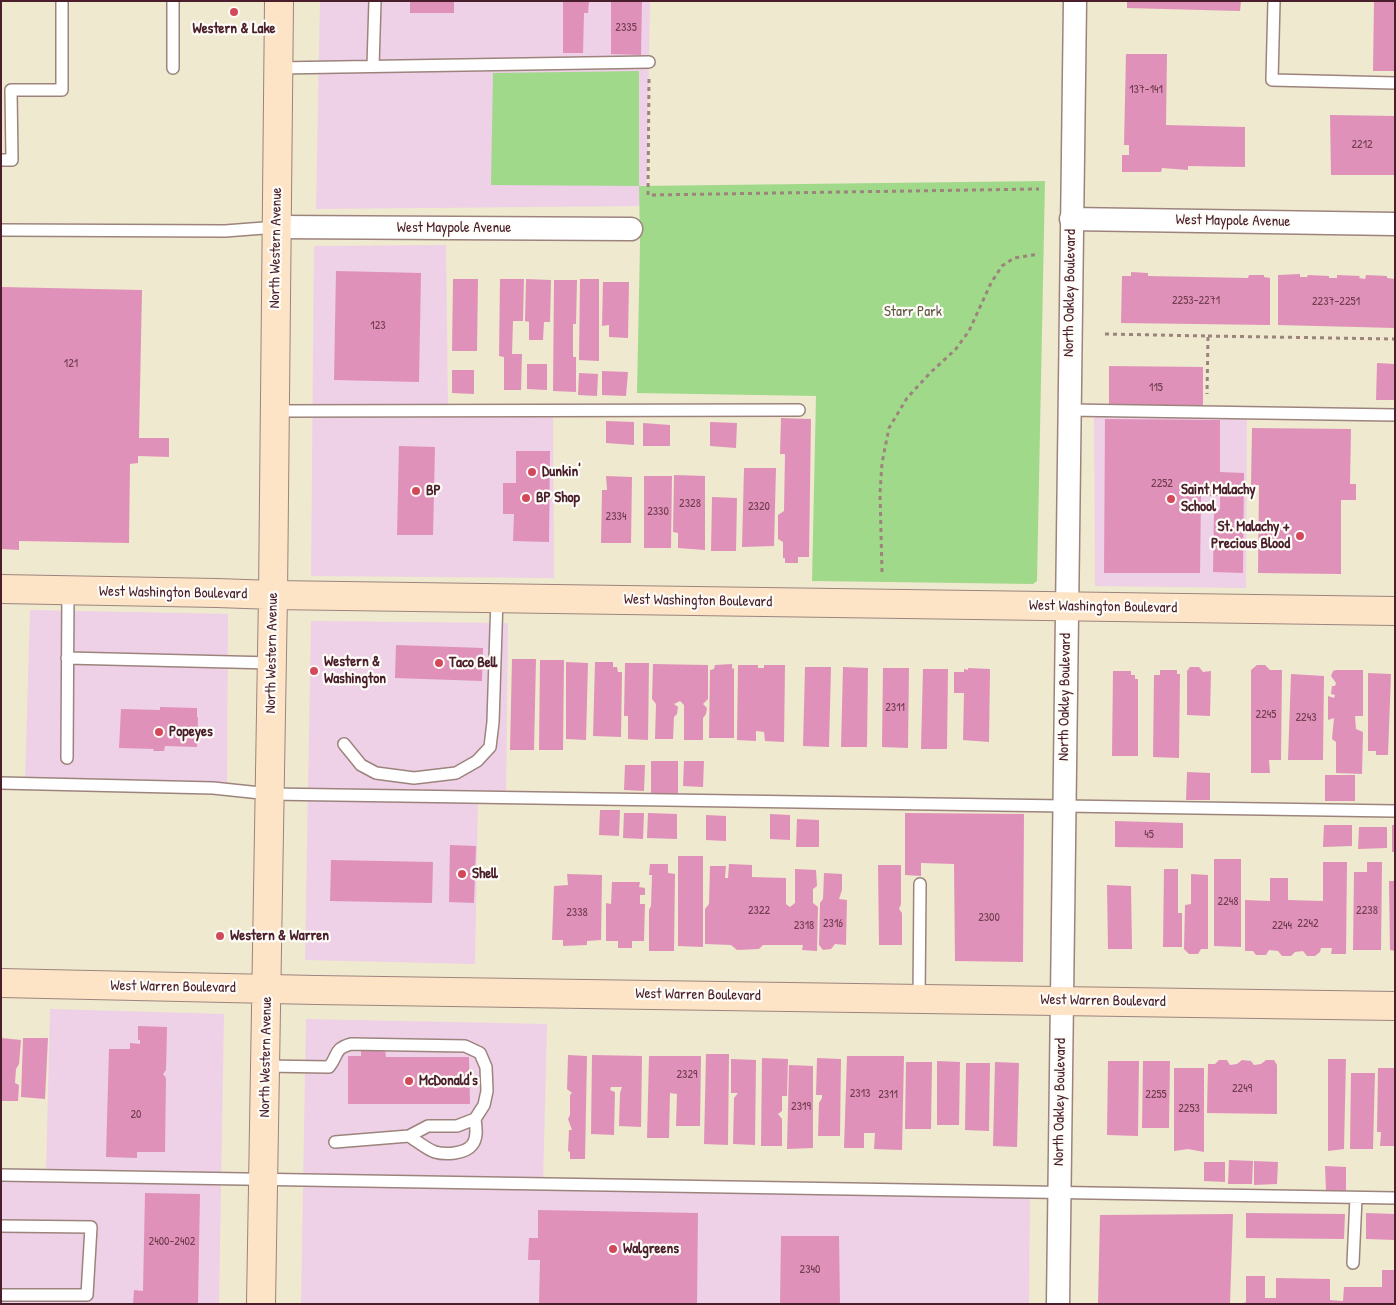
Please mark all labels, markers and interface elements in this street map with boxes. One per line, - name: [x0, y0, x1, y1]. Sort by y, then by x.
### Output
- marker: Western & Lake: [228, 6, 240, 18]
- place label: Western & Lake: [192, 20, 276, 38]
- house number: 2335: [615, 21, 637, 35]
- house number: 137-141: [1129, 83, 1163, 97]
- house number: 2212: [1351, 138, 1373, 152]
- street label: North Western Avenue: [266, 187, 286, 309]
- street label: West Maypole Avenue: [1176, 211, 1290, 231]
- street label: West Maypole Avenue: [397, 219, 511, 237]
- street label: North Oakley Boulevard: [1060, 229, 1080, 357]
- house number: 2253-2271: [1172, 294, 1220, 308]
- house number: 2237-2251: [1312, 295, 1360, 309]
- park label: Starr Park: [884, 303, 942, 321]
- house number: 123: [370, 319, 386, 333]
- house number: 121: [64, 357, 78, 371]
- house number: 115: [1149, 381, 1163, 395]
- place label: Dunkin': [542, 463, 581, 481]
- marker: Dunkin': [526, 466, 538, 478]
- house number: 2252: [1151, 477, 1173, 491]
- place label: Saint Malachy School: [1181, 481, 1256, 516]
- place label: BP: [426, 482, 441, 500]
- marker: BP: [410, 485, 422, 497]
- place label: BP Shop: [536, 489, 580, 507]
- marker: BP Shop: [520, 492, 532, 504]
- marker: Saint Malachy School: [1165, 493, 1177, 505]
- house number: 2328: [679, 497, 701, 511]
- house number: 2320: [748, 500, 770, 514]
- house number: 2330: [647, 505, 669, 519]
- house number: 2334: [606, 510, 626, 524]
- place label: St. Malachy + Precious Blood: [1211, 518, 1290, 553]
- marker: St. Malachy + Precious Blood: [1294, 530, 1306, 542]
- street label: West Washington Boulevard: [99, 583, 247, 603]
- street label: West Washington Boulevard: [624, 591, 772, 611]
- street label: North Western Avenue: [262, 592, 282, 714]
- street label: West Washington Boulevard: [1029, 597, 1177, 617]
- street label: North Oakley Boulevard: [1055, 633, 1075, 761]
- place label: Western & Washington: [324, 653, 386, 688]
- place label: Taco Bell: [449, 654, 497, 672]
- marker: Taco Bell: [433, 657, 445, 669]
- marker: Western & Washington: [308, 665, 320, 677]
- house number: 2311: [885, 701, 905, 715]
- house number: 2245: [1256, 708, 1276, 722]
- house number: 2243: [1295, 711, 1317, 725]
- place label: Popeyes: [169, 723, 213, 741]
- marker: Popeyes: [153, 726, 165, 738]
- house number: 45: [1144, 828, 1154, 842]
- place label: Shell: [472, 865, 498, 883]
- marker: Shell: [456, 868, 468, 880]
- house number: 2248: [1218, 895, 1238, 909]
- house number: 2322: [748, 904, 770, 918]
- house number: 2238: [1356, 904, 1378, 918]
- house number: 2338: [566, 906, 588, 920]
- house number: 2300: [978, 911, 1000, 925]
- house number: 2316: [823, 917, 843, 931]
- house number: 2242: [1297, 917, 1319, 931]
- house number: 2318: [794, 919, 814, 933]
- house number: 2244: [1272, 919, 1292, 933]
- place label: Western & Warren: [230, 927, 329, 945]
- marker: Western & Warren: [214, 930, 226, 942]
- street label: West Warren Boulevard: [110, 977, 236, 997]
- street label: West Warren Boulevard: [635, 985, 761, 1005]
- street label: West Warren Boulevard: [1040, 991, 1166, 1011]
- street label: North Western Avenue: [256, 996, 276, 1118]
- street label: North Oakley Boulevard: [1050, 1038, 1070, 1166]
- house number: 2329: [676, 1068, 698, 1082]
- place label: McDonald's: [419, 1072, 478, 1090]
- marker: McDonald's: [403, 1075, 415, 1087]
- house number: 2249: [1232, 1082, 1252, 1096]
- house number: 2313: [850, 1087, 870, 1101]
- house number: 2311: [878, 1088, 898, 1102]
- house number: 2255: [1145, 1088, 1167, 1102]
- house number: 2319: [791, 1100, 811, 1114]
- house number: 2253: [1178, 1102, 1200, 1116]
- house number: 20: [131, 1108, 141, 1122]
- house number: 2400-2402: [149, 1235, 195, 1249]
- place label: Walgreens: [623, 1240, 679, 1258]
- marker: Walgreens: [607, 1243, 619, 1255]
- house number: 2340: [800, 1263, 820, 1277]

